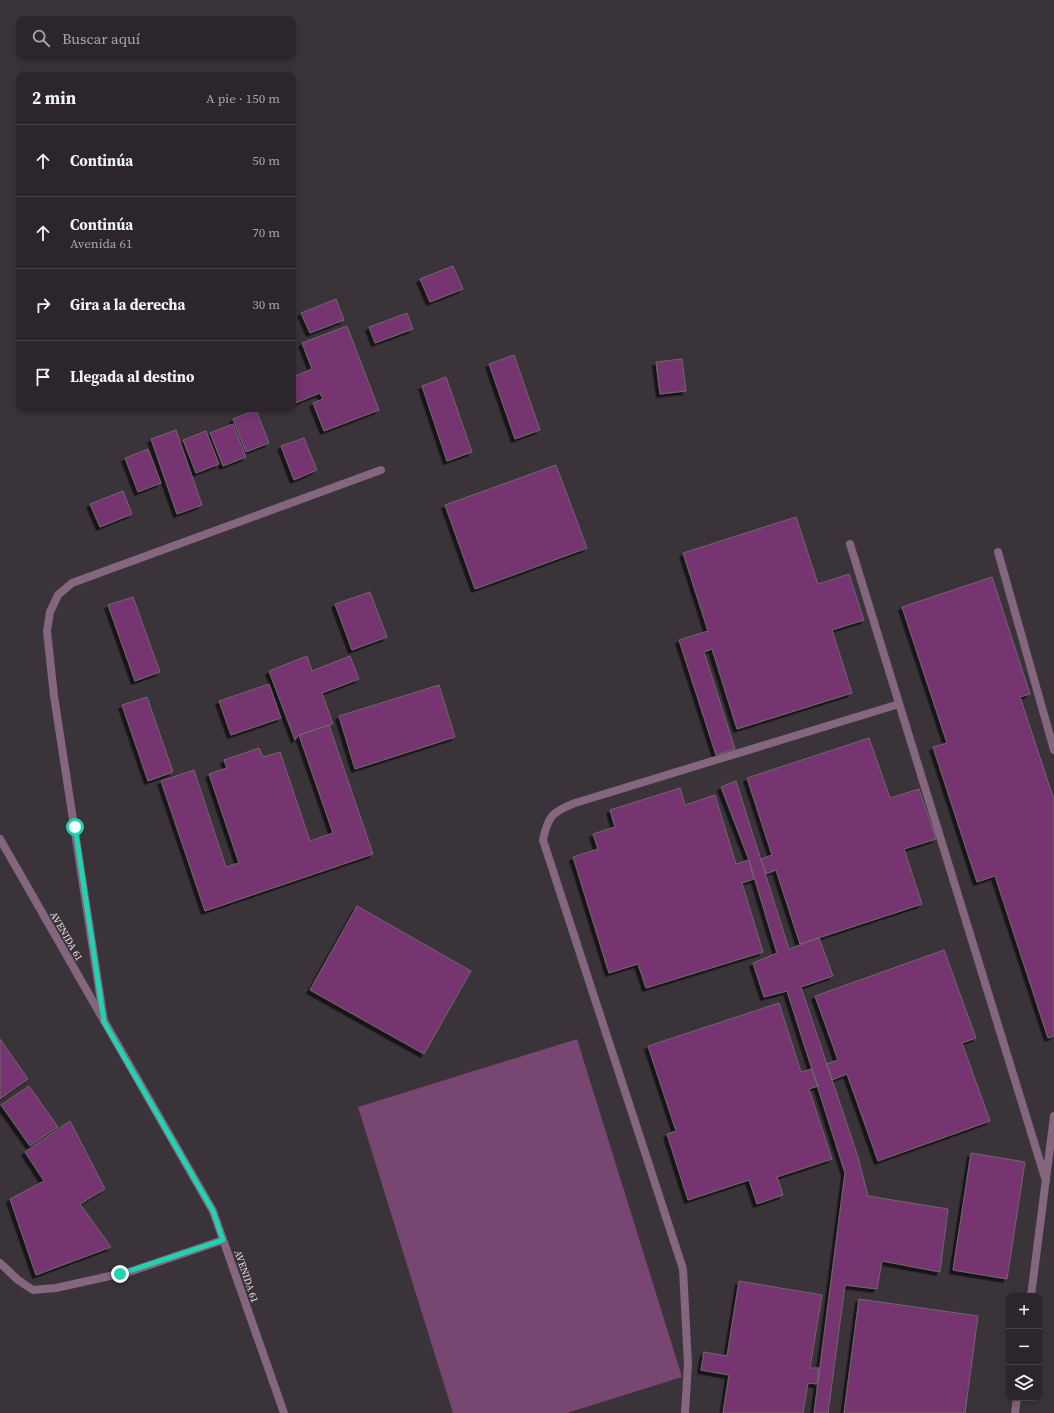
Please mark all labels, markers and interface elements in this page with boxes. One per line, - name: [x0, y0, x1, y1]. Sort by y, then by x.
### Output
- search box: [16, 16, 296, 60]
- icon: search: [30, 27, 52, 49]
- text: Buscar aquí: [62, 28, 140, 49]
- text: 2 min: [32, 86, 76, 110]
- text: A pie · 150 m: [206, 90, 280, 107]
- icon: ahead: [32, 150, 54, 172]
- text: Continúa: [70, 150, 133, 171]
- text: 50 m: [252, 152, 280, 169]
- text: Continúa: [70, 214, 133, 235]
- icon: ahead: [32, 222, 54, 244]
- text: 70 m: [252, 224, 280, 241]
- text: Avenida 61: [70, 235, 132, 252]
- icon: right: [32, 294, 54, 316]
- text: Gira a la derecha: [70, 294, 185, 315]
- text: 30 m: [252, 296, 280, 313]
- icon: arrive: [32, 366, 54, 388]
- text: Llegada al destino: [70, 366, 195, 387]
- route start: [66, 818, 84, 836]
- street label: AVENIDA 61: [47, 909, 86, 963]
- street label: AVENIDA 61: [231, 1248, 262, 1304]
- route end: [111, 1265, 129, 1283]
- map controls: [1006, 1293, 1042, 1401]
- button: +: [1006, 1293, 1042, 1329]
- button: −: [1006, 1329, 1042, 1365]
- button: layers: [1006, 1365, 1042, 1401]

